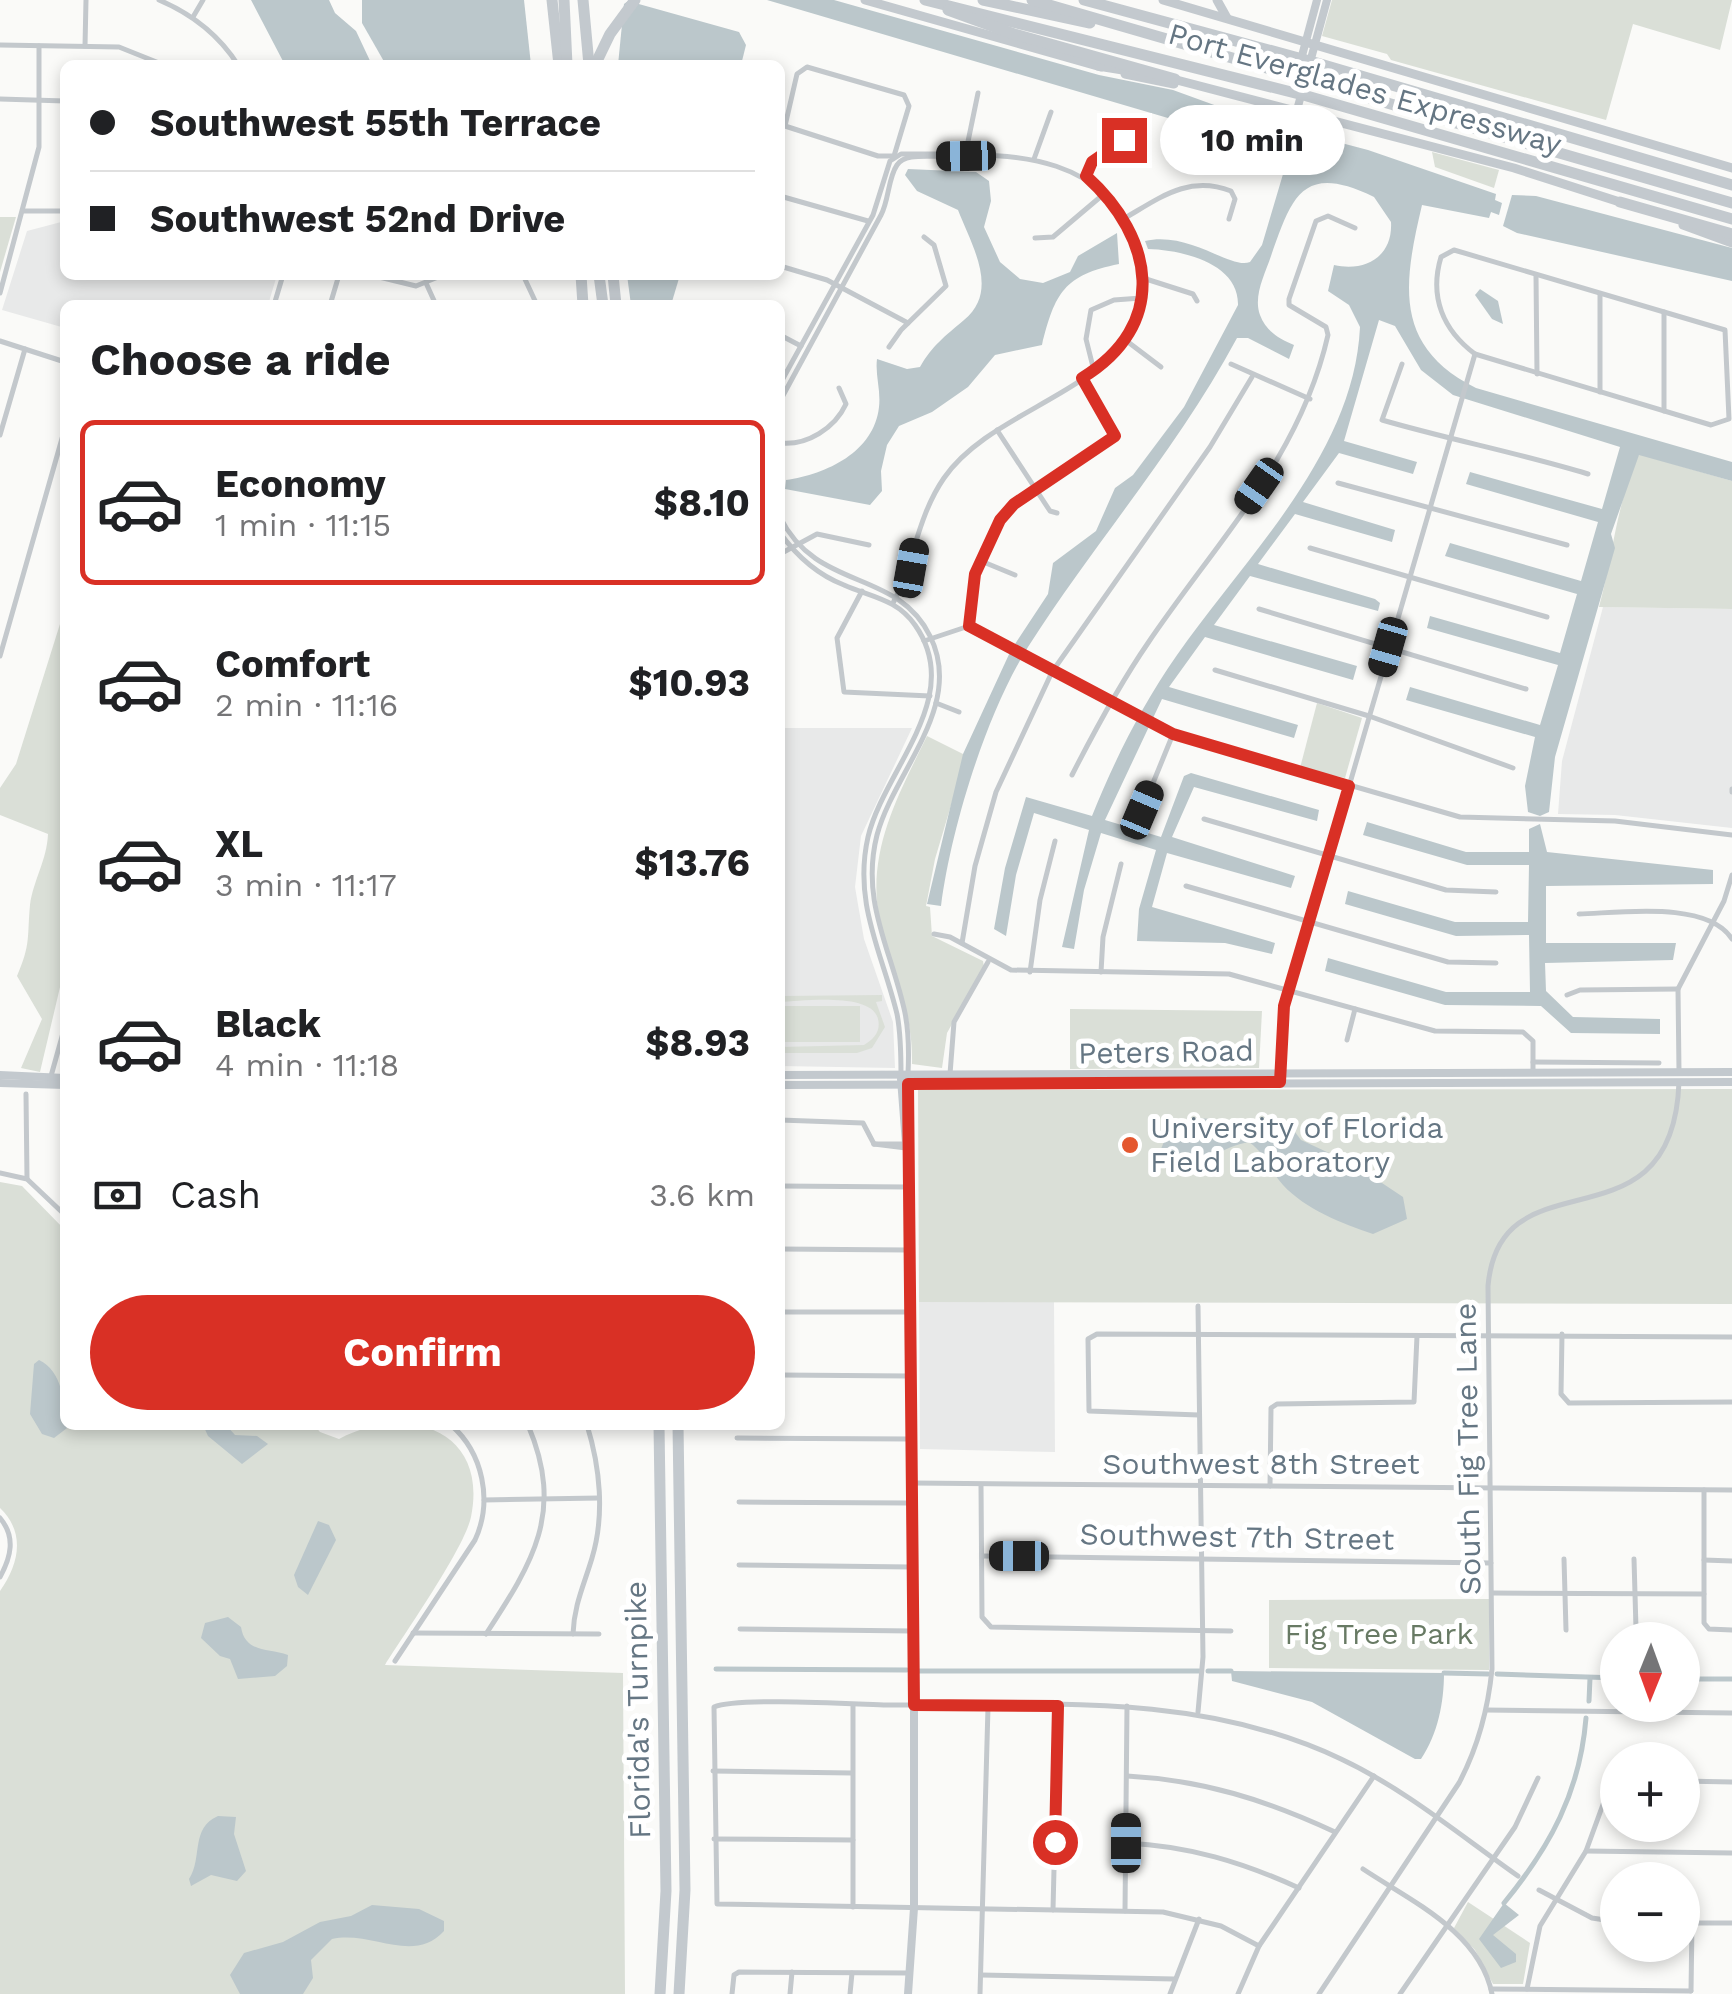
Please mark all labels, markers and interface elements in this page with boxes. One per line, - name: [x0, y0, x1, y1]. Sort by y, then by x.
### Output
- street label: Port Everglades Expressway: [1165, 16, 1566, 162]
- text: Southwest 55th Terrace: [150, 101, 601, 145]
- callout: 10 min: [1159, 105, 1344, 175]
- route end: [1102, 118, 1147, 163]
- text: 10 min: [1201, 121, 1304, 159]
- car: [936, 140, 996, 172]
- text: Southwest 52nd Drive: [150, 197, 565, 241]
- text: Choose a ride: [90, 333, 390, 386]
- car: [1230, 453, 1288, 519]
- icon: car: [95, 458, 185, 548]
- text: Economy: [215, 462, 386, 506]
- text: $8.10: [654, 481, 750, 525]
- text: 1 min · 11:15: [215, 506, 391, 544]
- car: [891, 536, 931, 600]
- car: [1365, 614, 1411, 680]
- icon: car: [95, 638, 185, 728]
- text: Comfort: [215, 642, 370, 686]
- text: $10.93: [628, 661, 750, 705]
- text: 2 min · 11:16: [215, 686, 398, 724]
- car: [1116, 777, 1168, 843]
- icon: car: [95, 818, 185, 908]
- text: XL: [215, 822, 263, 866]
- text: $13.76: [634, 841, 750, 885]
- text: 3 min · 11:17: [215, 866, 397, 904]
- icon: car: [95, 998, 185, 1088]
- text: Black: [215, 1002, 321, 1046]
- text: $8.93: [645, 1021, 750, 1065]
- street label: Peters Road: [1078, 1032, 1254, 1071]
- text: 4 min · 11:18: [215, 1046, 399, 1084]
- place label: University of Florida Field Laboratory: [1150, 1110, 1444, 1179]
- marker: University of Florida Field Laboratory: [1119, 1134, 1141, 1156]
- icon: cash: [90, 1168, 145, 1223]
- text: Cash: [170, 1173, 261, 1217]
- text: 3.6 km: [649, 1176, 755, 1214]
- button: Confirm: [90, 1295, 755, 1410]
- street label: South Fig Tree Lane: [1447, 1303, 1488, 1595]
- street label: Southwest 8th Street: [1102, 1446, 1420, 1481]
- street label: Southwest 7th Street: [1079, 1516, 1395, 1557]
- car: [989, 1541, 1049, 1571]
- street label: Florida's Turnpike: [618, 1581, 657, 1839]
- park label: Fig Tree Park: [1285, 1616, 1473, 1651]
- north arrow: [1600, 1622, 1700, 1722]
- map controls: [1600, 1622, 1700, 1962]
- button: +: [1600, 1742, 1700, 1842]
- car: [1111, 1813, 1141, 1873]
- route start: [1033, 1820, 1078, 1865]
- button: −: [1600, 1862, 1700, 1962]

